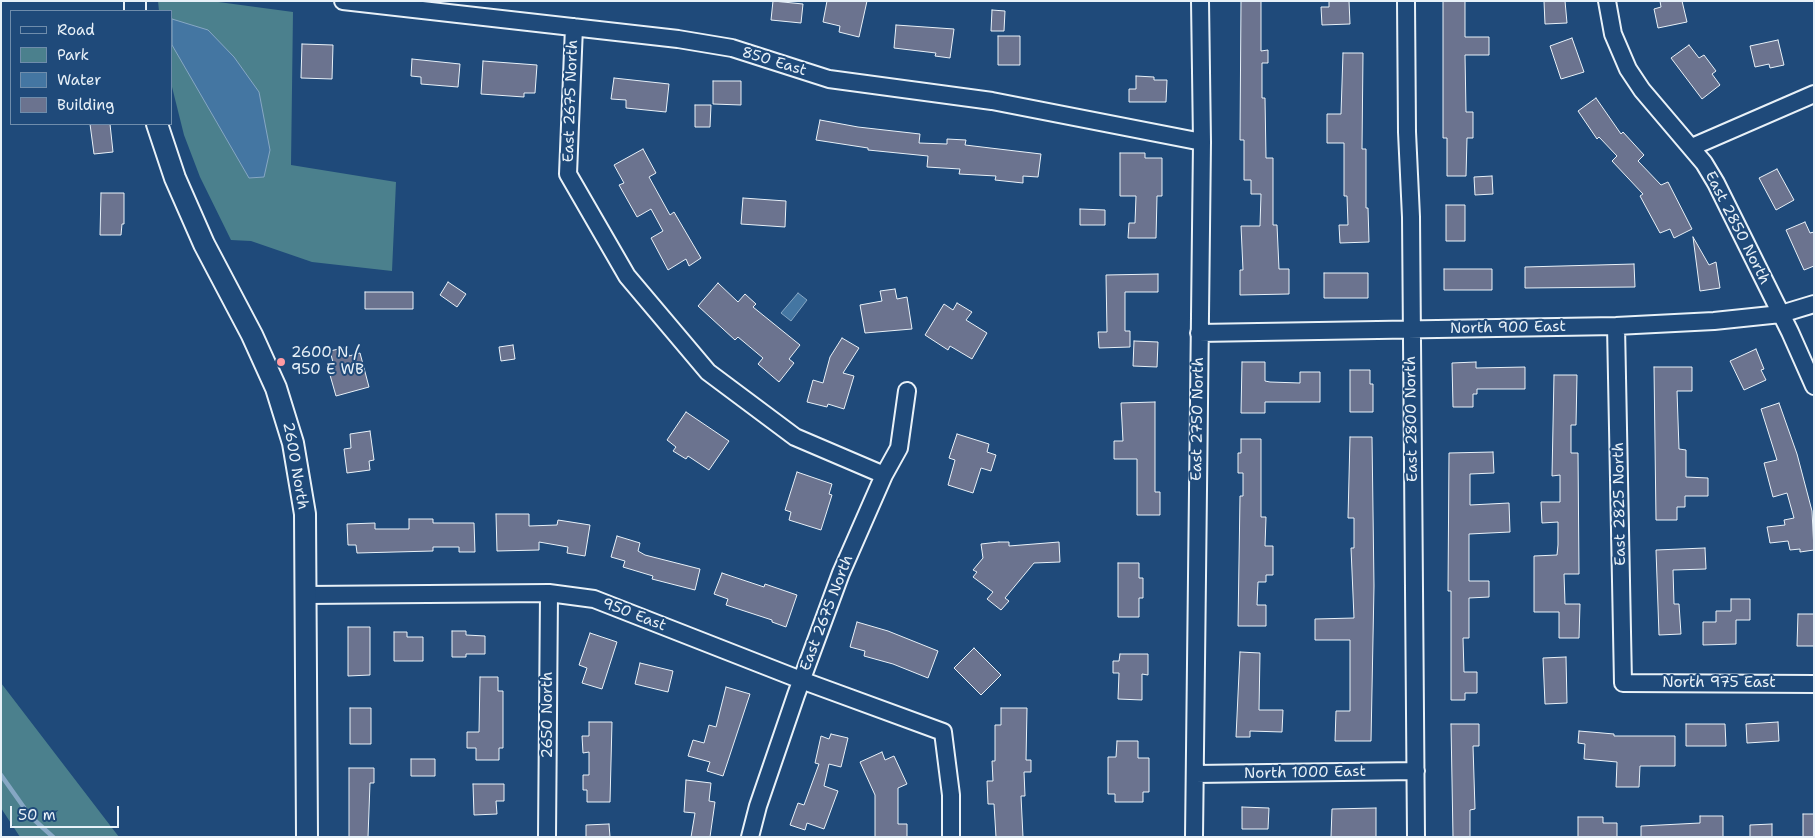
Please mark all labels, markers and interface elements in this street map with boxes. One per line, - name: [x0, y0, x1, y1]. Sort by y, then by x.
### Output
- legend: [10, 10, 172, 125]
- text: Road: [57, 20, 95, 40]
- street label: East 2675 North: [560, 39, 582, 163]
- street label: 850 East: [739, 44, 809, 80]
- text: Park: [57, 45, 89, 65]
- text: Water: [57, 70, 101, 90]
- text: Building: [57, 95, 114, 115]
- street label: East 2850 North: [1701, 168, 1773, 288]
- street label: North 900 East: [1450, 318, 1566, 338]
- place label: 2600 N / 950 E WB: [291, 344, 364, 379]
- marker: 2600 N / 950 E WB: [275, 356, 287, 368]
- street label: East 2800 North: [1402, 356, 1422, 482]
- street label: East 2750 North: [1188, 357, 1208, 481]
- street label: 2600 North: [278, 421, 312, 511]
- street label: East 2825 North: [1610, 442, 1630, 566]
- street label: East 2675 North: [797, 553, 857, 673]
- street label: 950 East: [600, 595, 668, 635]
- street label: 2650 North: [539, 672, 557, 758]
- street label: North 975 East: [1662, 674, 1776, 692]
- street label: North 1000 East: [1244, 763, 1366, 783]
- scale bar: [12, 796, 121, 828]
- text: 50 m: [18, 805, 56, 825]

